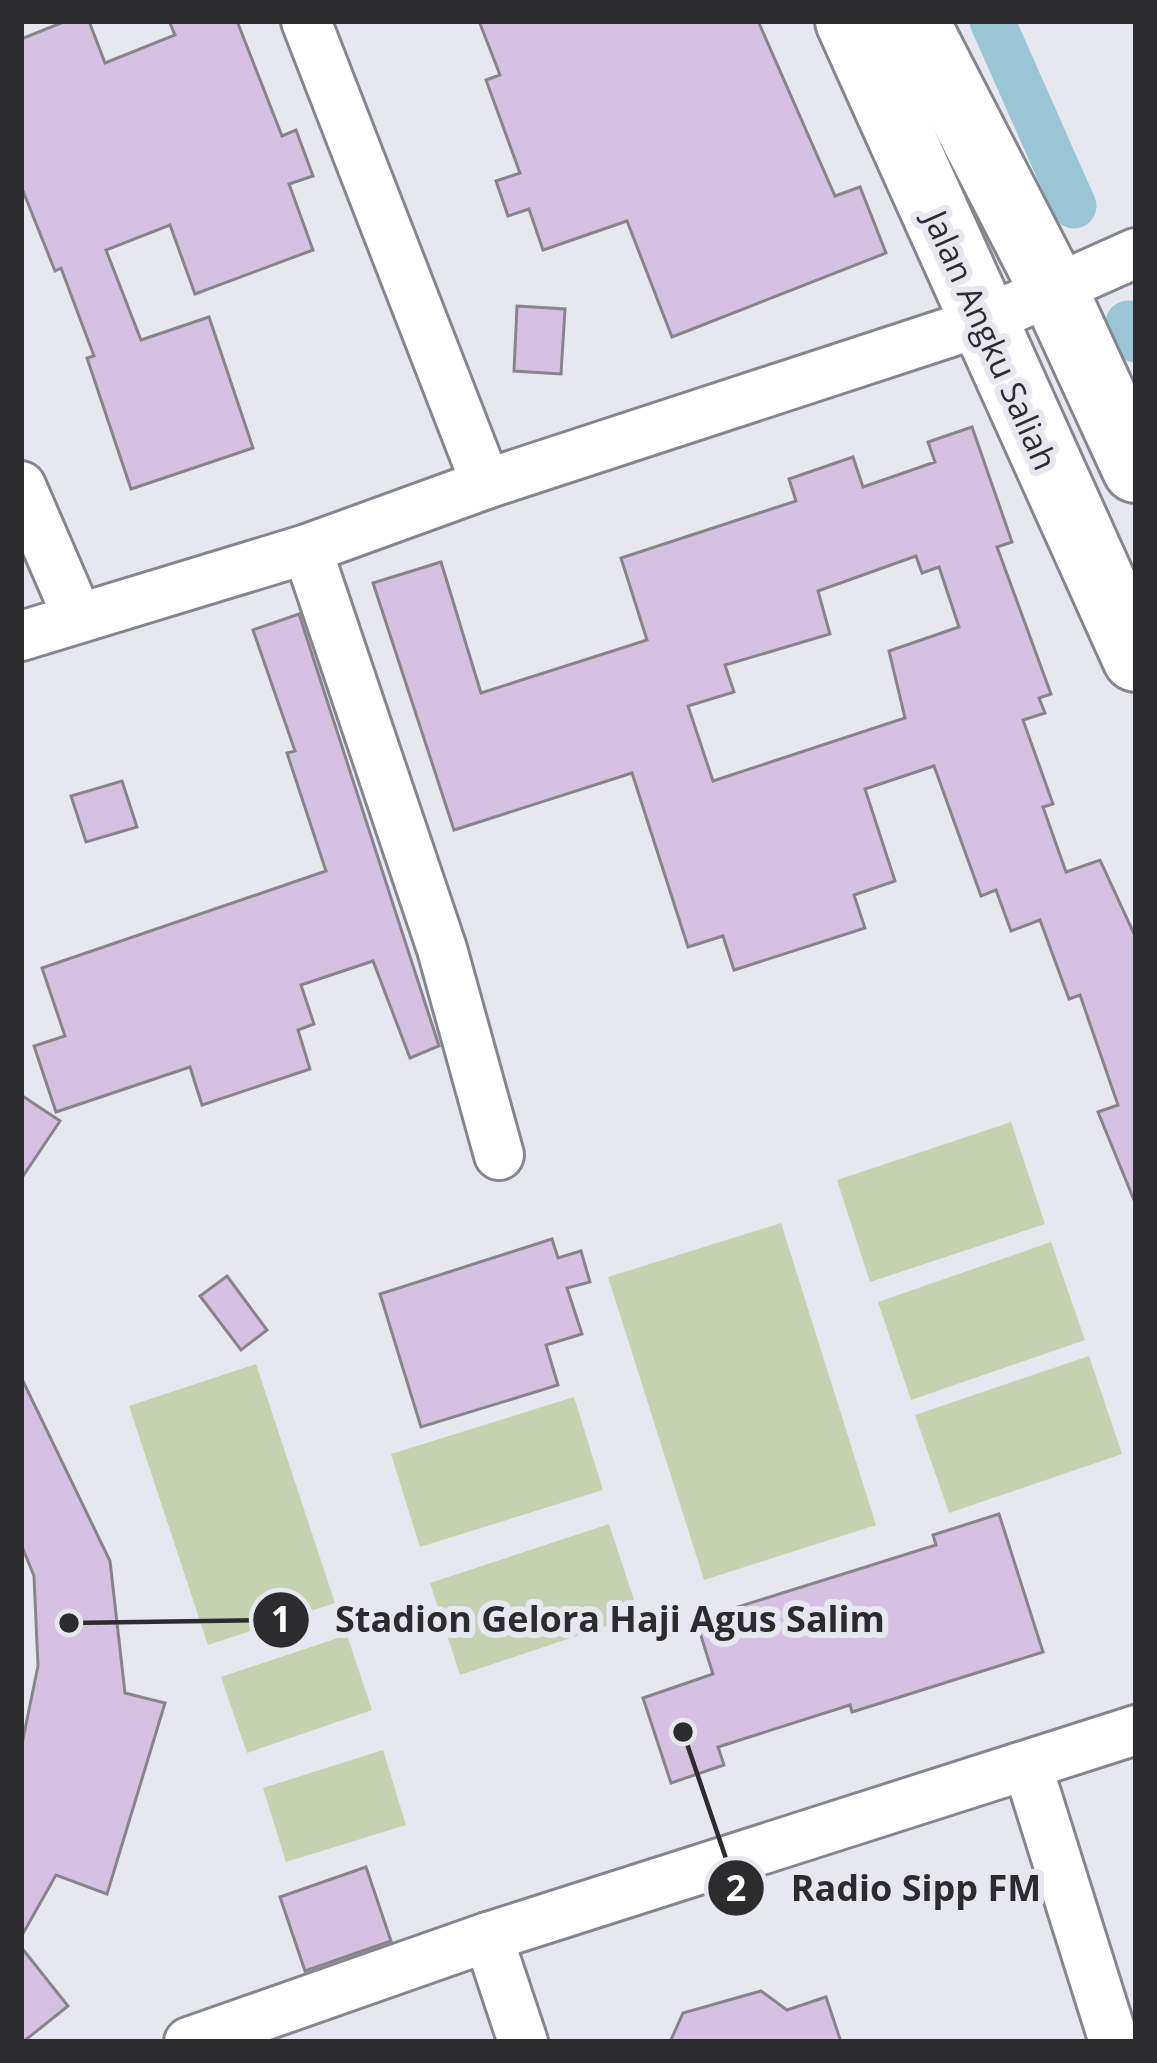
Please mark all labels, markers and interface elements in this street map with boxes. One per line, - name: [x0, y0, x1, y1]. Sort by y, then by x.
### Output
- street label: Jalan Angku Saliah: [912, 200, 1068, 477]
- callout: Stadion Gelora Haji Agus Salim: [251, 1584, 909, 1656]
- text: 1: [271, 1594, 291, 1643]
- text: Stadion Gelora Haji Agus Salim: [335, 1594, 885, 1643]
- callout: Radio Sipp FM: [706, 1852, 1065, 1924]
- text: 2: [726, 1863, 746, 1912]
- text: Radio Sipp FM: [791, 1863, 1041, 1912]

